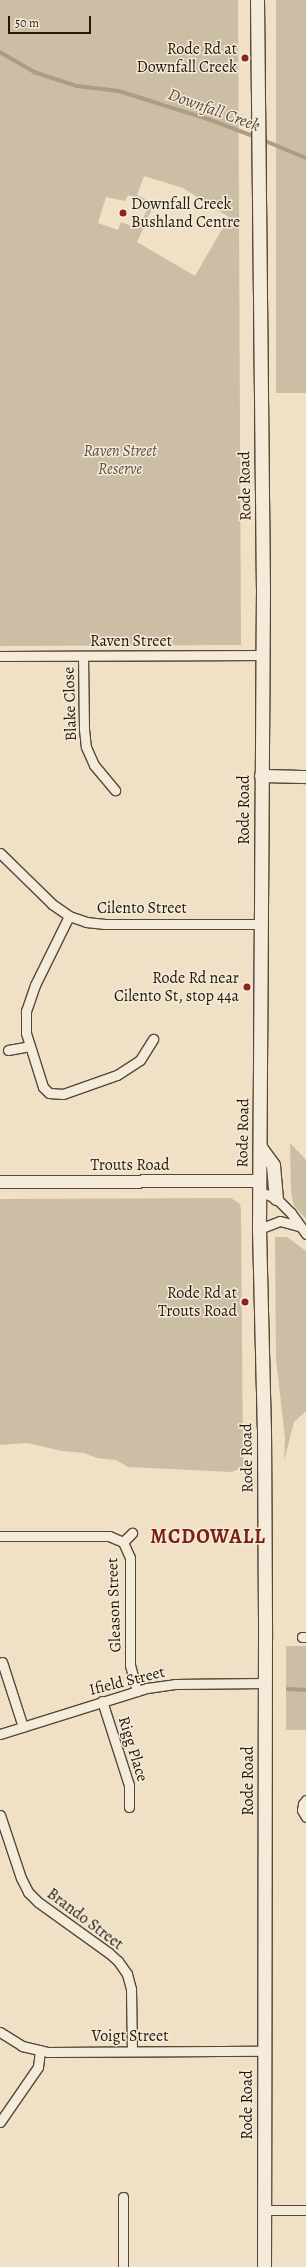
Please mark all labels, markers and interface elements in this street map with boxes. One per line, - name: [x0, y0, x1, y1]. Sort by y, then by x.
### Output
- scale bar: [10, 8, 93, 34]
- text: 50 m: [15, 15, 39, 31]
- place label: Rode Rd at Downfall Creek: [136, 39, 237, 77]
- marker: Rode Rd at Downfall Creek: [240, 53, 250, 63]
- water label: Downfall Creek: [165, 84, 263, 136]
- place label: Downfall Creek Bushland Centre: [131, 194, 240, 232]
- marker: Downfall Creek Bushland Centre: [118, 208, 128, 218]
- park label: Raven Street Reserve: [83, 441, 157, 479]
- street label: Rode Road: [235, 451, 255, 521]
- street label: Raven Street: [90, 631, 172, 651]
- street label: Blake Close: [59, 667, 81, 741]
- street label: Rode Road: [234, 775, 254, 845]
- street label: Cilento Street: [97, 898, 187, 918]
- place label: Rode Rd near Cilento St, stop 44a: [114, 968, 239, 1006]
- marker: Rode Rd near Cilento St, stop 44a: [242, 982, 252, 992]
- street label: Rode Road: [233, 1098, 253, 1168]
- street label: Trouts Road: [90, 1155, 170, 1175]
- place label: Rode Rd at Trouts Road: [158, 1283, 237, 1321]
- marker: Rode Rd at Trouts Road: [240, 1297, 250, 1307]
- street label: Rode Road: [237, 1423, 257, 1493]
- district label: MCDOWALL: [150, 1524, 266, 1548]
- street label: Gleason Street: [103, 1557, 125, 1653]
- street label: Ifield Street: [87, 1662, 167, 1700]
- street label: Rigg Place: [114, 1714, 152, 1784]
- street label: Rode Road: [238, 1746, 258, 1816]
- street label: Brando Street: [43, 1884, 127, 1954]
- street label: Voigt Street: [92, 2026, 168, 2046]
- street label: Rode Road: [237, 2070, 257, 2140]

